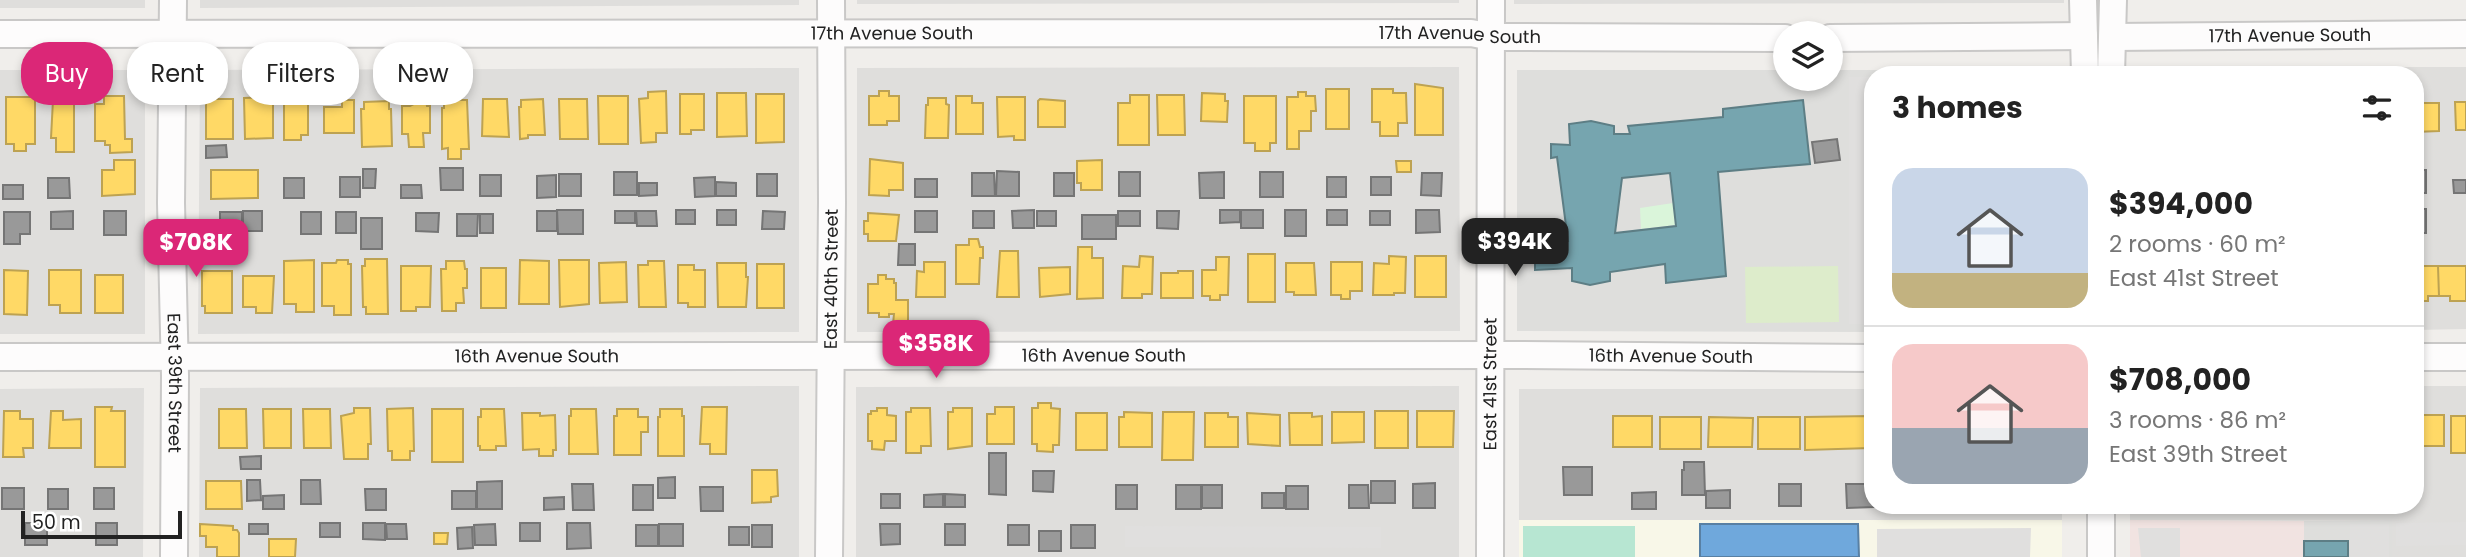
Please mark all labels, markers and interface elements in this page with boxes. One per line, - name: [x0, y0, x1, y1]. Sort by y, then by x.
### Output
- street label: 17th Avenue South: [811, 20, 973, 45]
- street label: 17th Avenue South: [1379, 20, 1541, 49]
- map controls: [1773, 21, 1843, 91]
- button: layers: [1773, 21, 1843, 91]
- street label: 17th Avenue South: [2209, 22, 2371, 48]
- chip: Buy: [21, 42, 113, 105]
- chip: Rent: [127, 42, 228, 105]
- chip: Filters: [242, 42, 359, 105]
- chip: New: [373, 42, 473, 105]
- text: 3 homes: [1892, 86, 2023, 129]
- icon: filters: [2358, 89, 2396, 127]
- text: $394,000: [2109, 182, 2253, 225]
- icon: home: [1948, 196, 2032, 280]
- street label: East 40th Street: [818, 209, 844, 349]
- pin: $394K: [1466, 218, 1564, 278]
- pin: $708K: [147, 219, 245, 279]
- text: $394K: [1478, 225, 1552, 257]
- text: $708K: [159, 226, 233, 258]
- text: 2 rooms · 60 m²: [2109, 228, 2286, 260]
- text: East 41st Street: [2109, 262, 2279, 294]
- street label: East 39th Street: [162, 313, 188, 453]
- street label: East 41st Street: [1477, 318, 1502, 450]
- pin: $358K: [887, 320, 985, 380]
- text: $358K: [899, 327, 973, 359]
- street label: 16th Avenue South: [1022, 342, 1186, 368]
- street label: 16th Avenue South: [455, 343, 619, 368]
- street label: 16th Avenue South: [1589, 343, 1753, 369]
- text: $708,000: [2109, 358, 2251, 401]
- icon: home: [1948, 372, 2032, 456]
- text: 3 rooms · 86 m²: [2109, 404, 2286, 436]
- text: East 39th Street: [2109, 438, 2287, 470]
- scale bar: [21, 508, 182, 540]
- text: 50 m: [32, 509, 81, 536]

